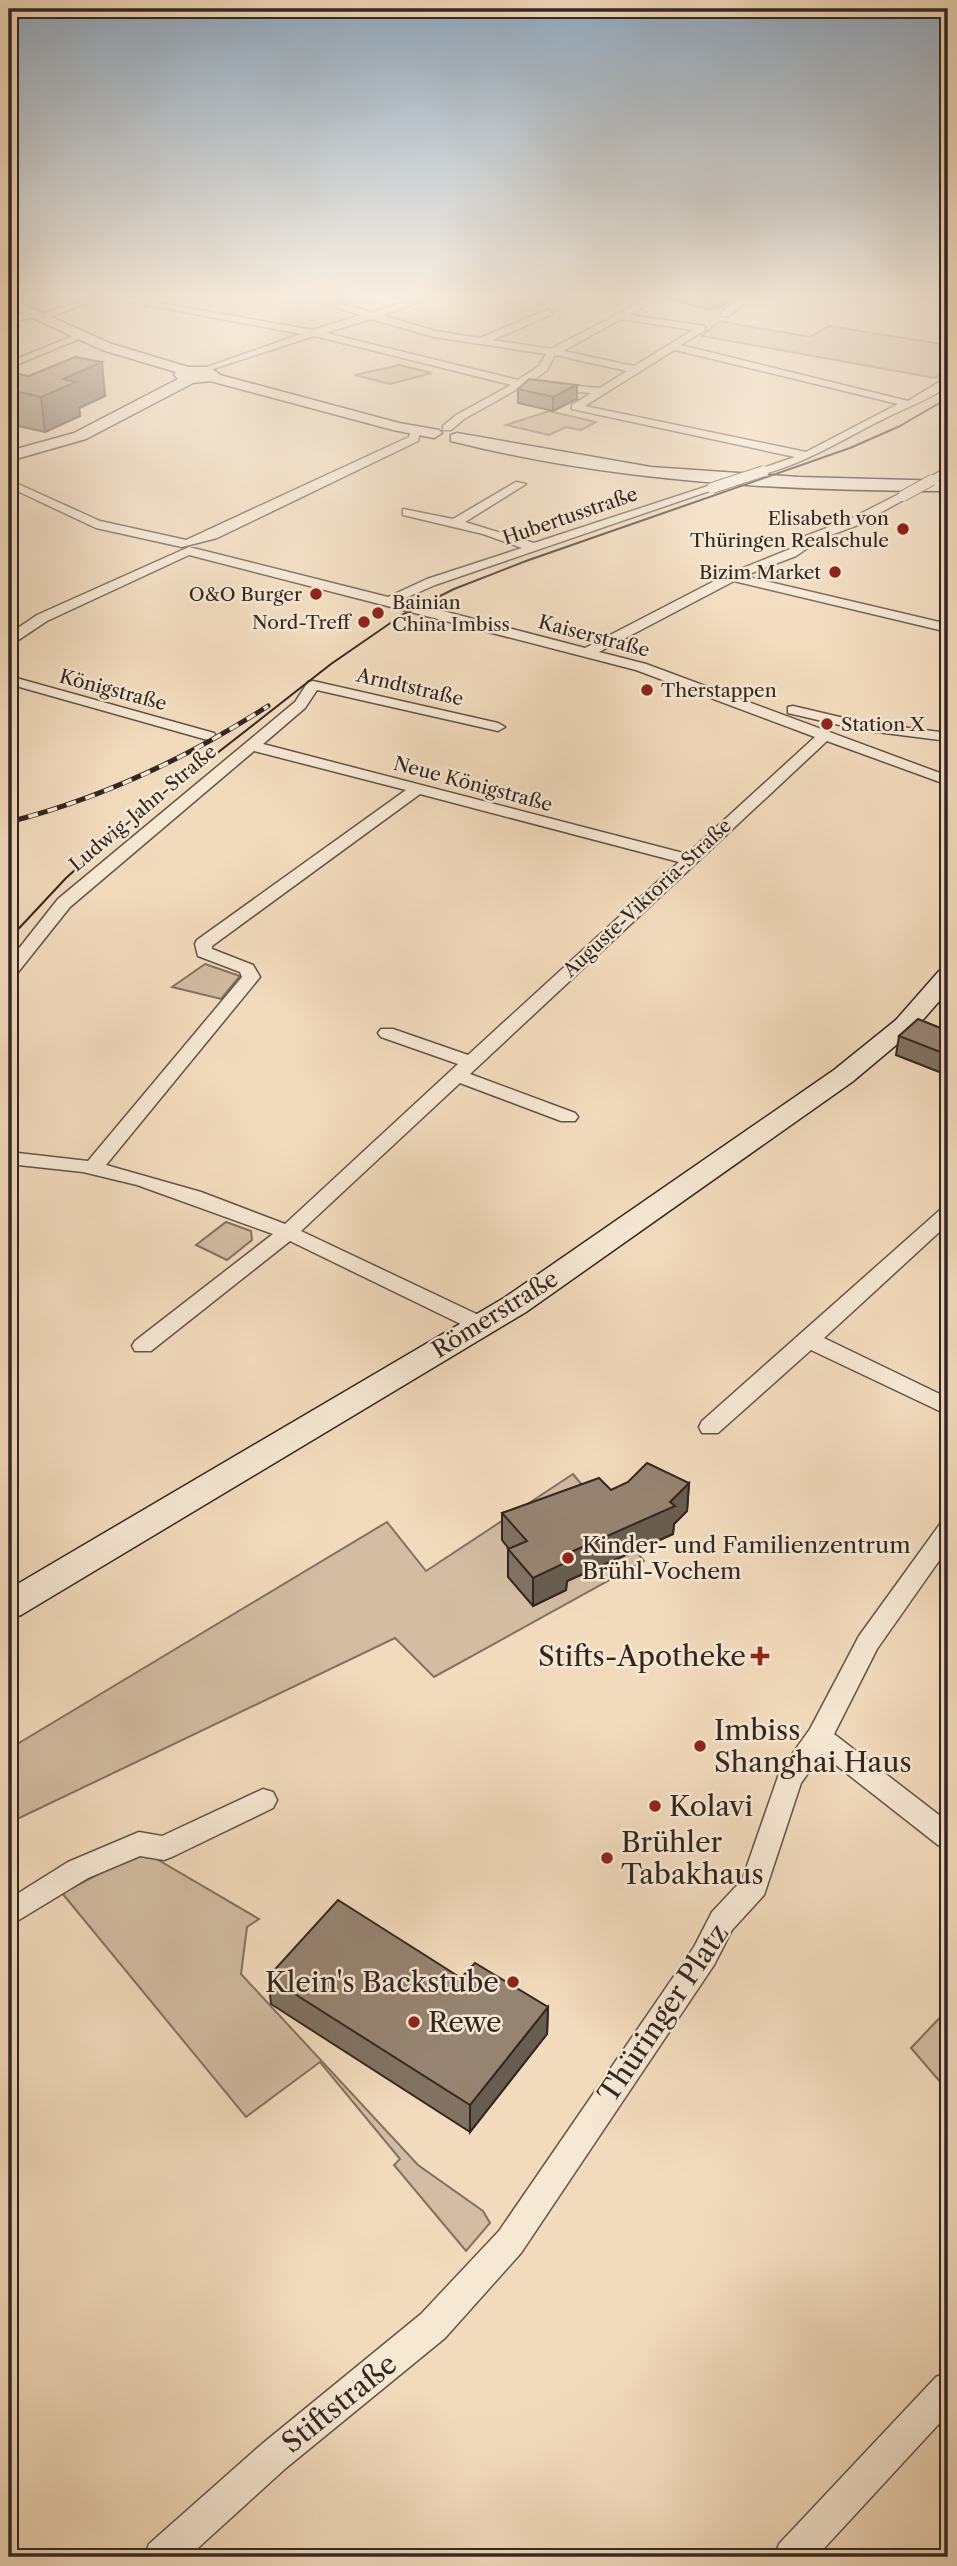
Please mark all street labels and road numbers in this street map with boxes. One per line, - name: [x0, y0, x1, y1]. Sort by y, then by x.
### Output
- street label: Hubertusstraße: [500, 482, 640, 550]
- street label: Kaiserstraße: [536, 610, 652, 662]
- street label: Arndtstraße: [353, 663, 466, 710]
- street label: Königstraße: [57, 665, 169, 715]
- street label: Ludwig-Jahn-Straße: [65, 740, 221, 876]
- street label: Neue Königstraße: [391, 752, 555, 816]
- street label: Auguste-Viktoria-Straße: [557, 814, 736, 983]
- street label: Römerstraße: [427, 1264, 563, 1364]
- street label: Thüringer Platz: [591, 1917, 735, 2109]
- street label: Stiftstraße: [275, 2346, 403, 2460]

